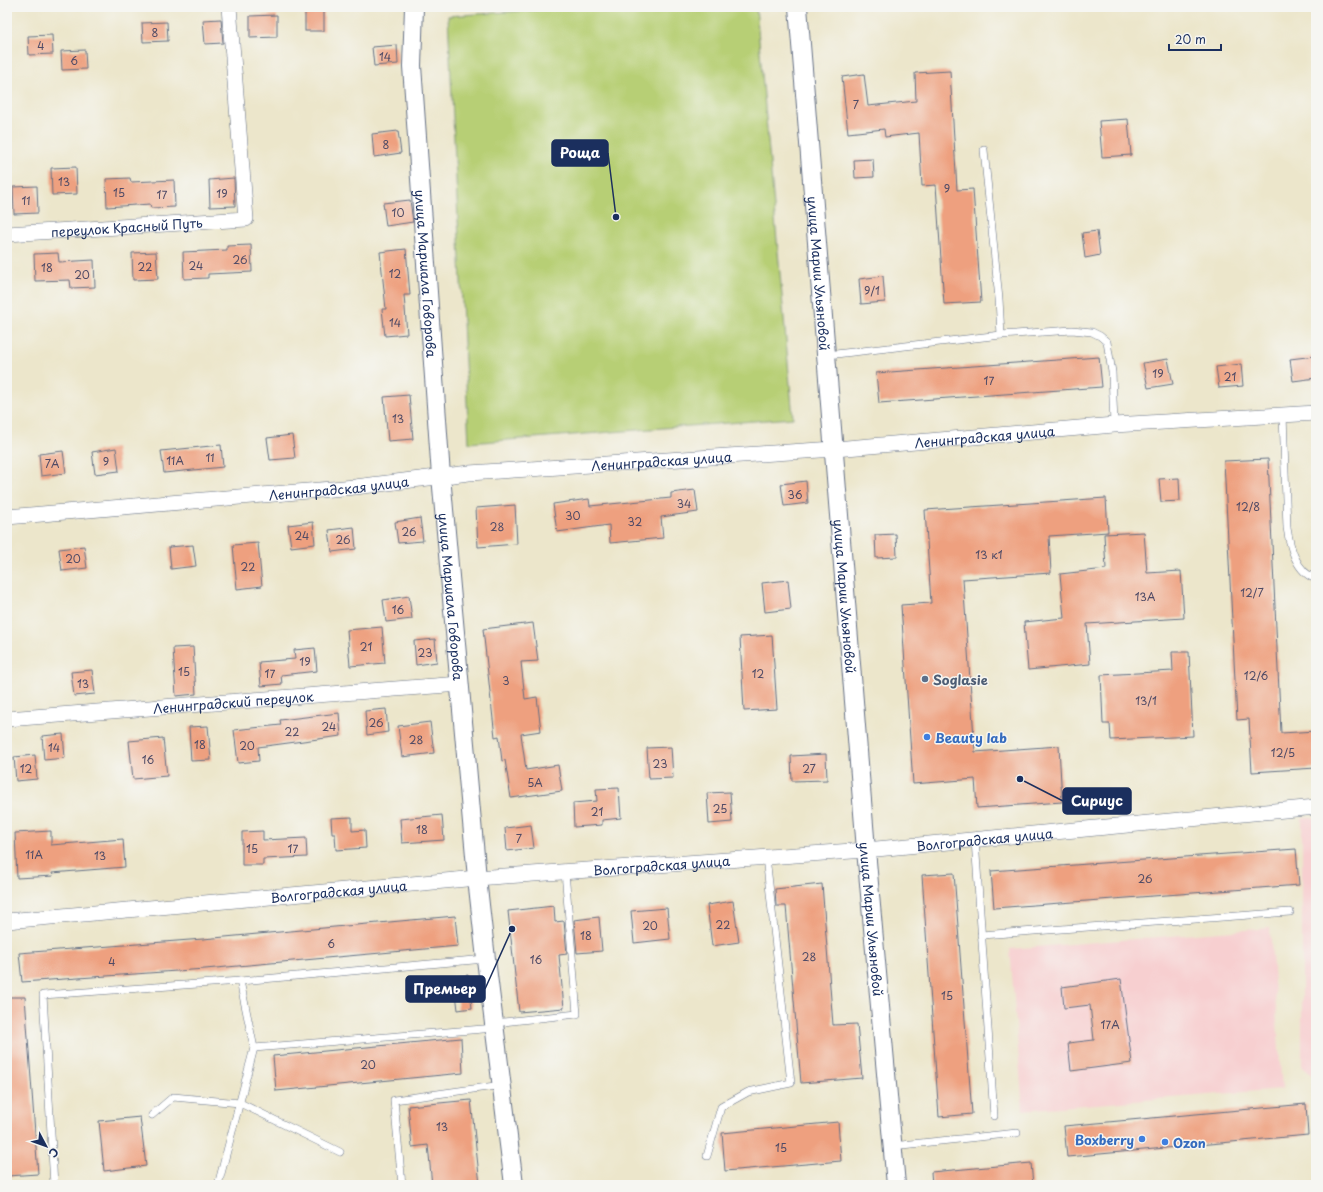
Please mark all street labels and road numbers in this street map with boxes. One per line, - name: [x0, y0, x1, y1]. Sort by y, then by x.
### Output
- street label: улица Маршала Говорова: [411, 189, 442, 359]
- street label: улица Марии Ульяновой: [804, 195, 835, 351]
- street label: переулок Красный Путь: [50, 212, 204, 241]
- street label: Ленинградская улица: [914, 421, 1056, 452]
- street label: Ленинградская улица: [591, 446, 733, 474]
- street label: Ленинградская улица: [268, 471, 411, 504]
- street label: улица Маршала Говорова: [435, 512, 469, 682]
- street label: улица Марии Ульяновой: [830, 518, 861, 674]
- street label: Ленинградский переулок: [152, 686, 315, 717]
- street label: Волгоградская улица: [915, 823, 1054, 855]
- street label: улица Марии Ульяновой: [856, 841, 889, 997]
- street label: Волгоградская улица: [593, 850, 731, 879]
- street label: Волгоградская улица: [269, 875, 409, 906]

